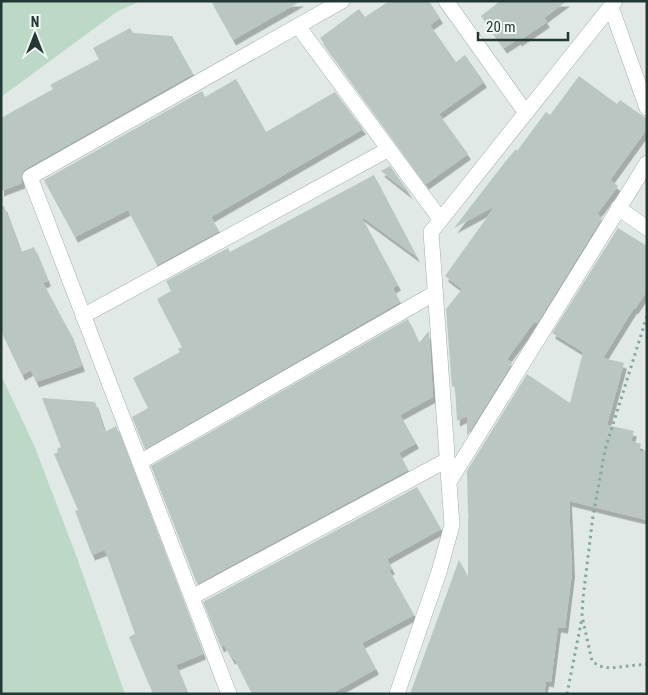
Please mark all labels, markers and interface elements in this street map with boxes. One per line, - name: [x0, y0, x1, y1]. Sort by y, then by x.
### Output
- north arrow: [10, 10, 60, 60]
- scale bar: [478, 10, 568, 42]
- text: N: [31, 14, 39, 30]
- text: 20 m: [486, 18, 516, 36]

